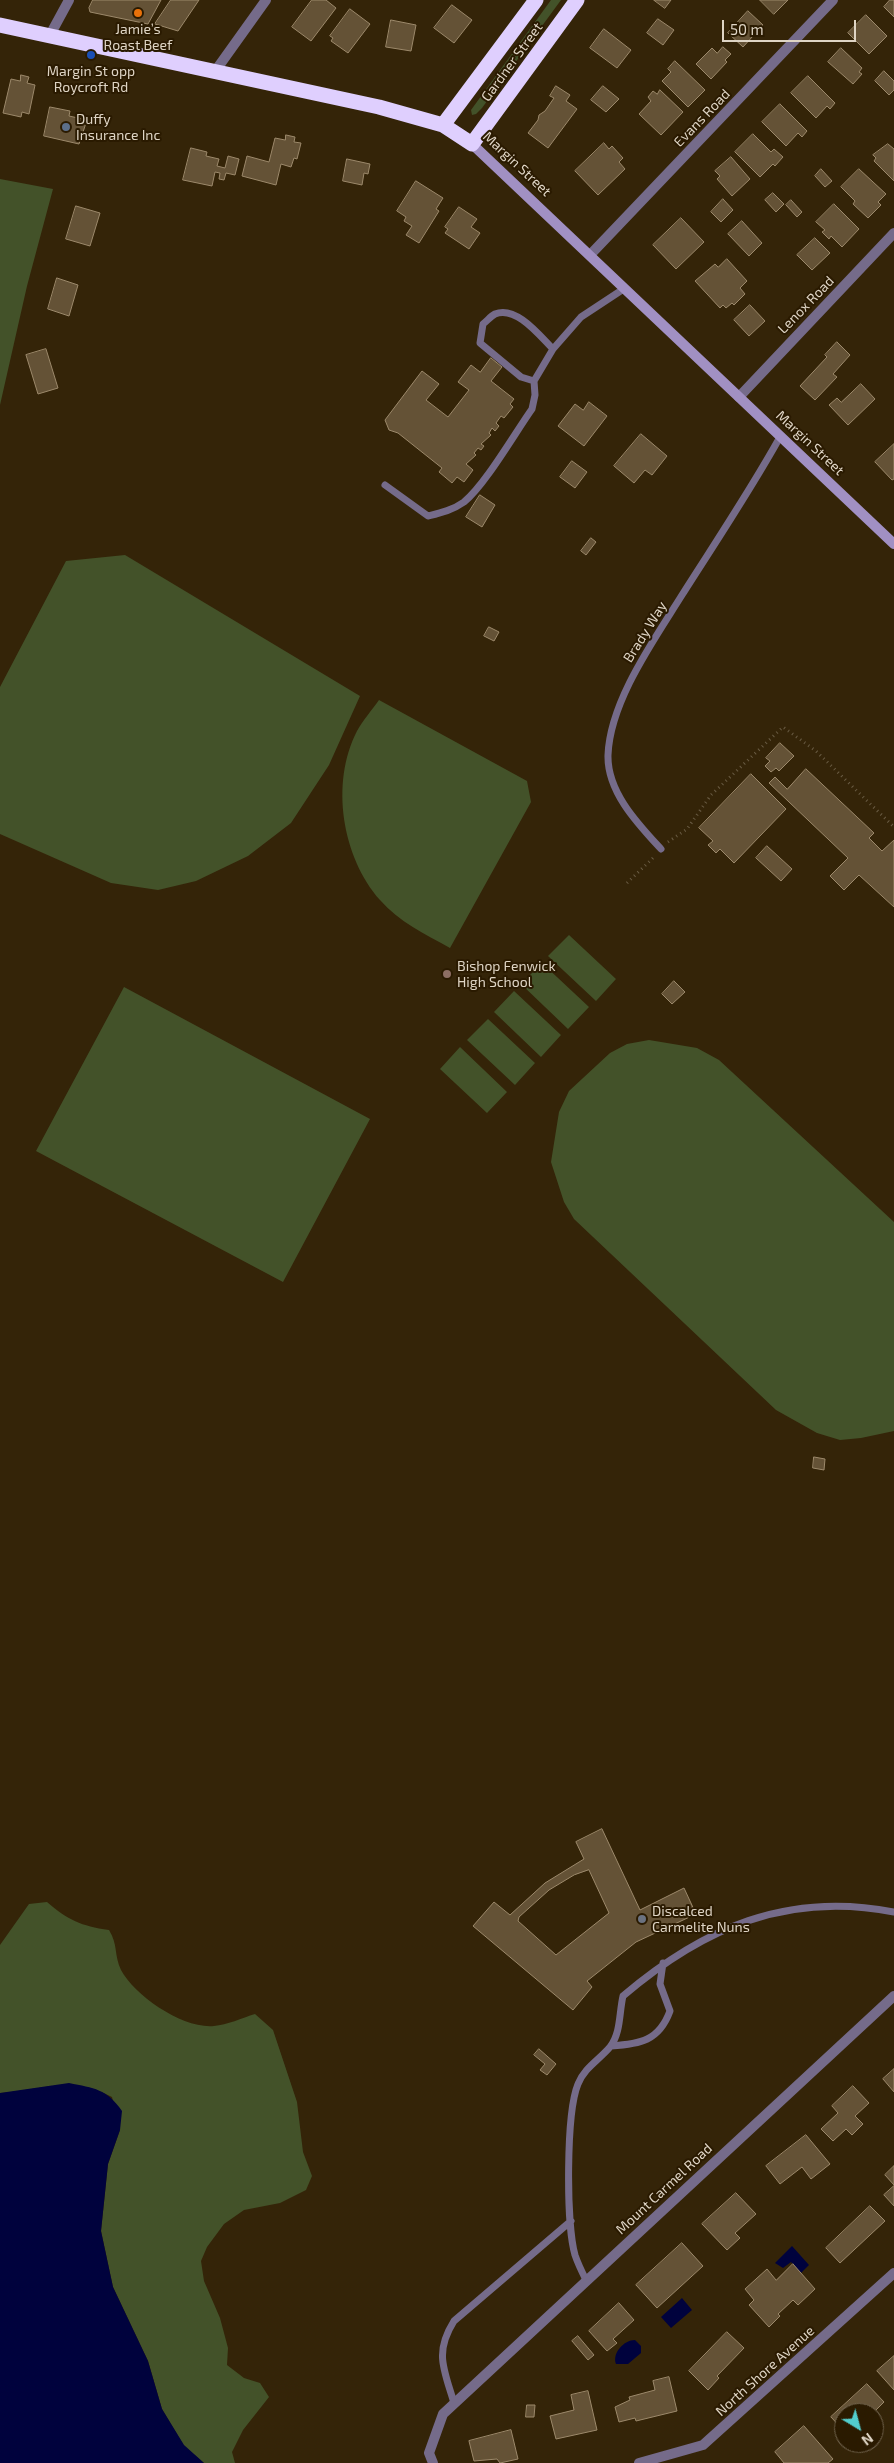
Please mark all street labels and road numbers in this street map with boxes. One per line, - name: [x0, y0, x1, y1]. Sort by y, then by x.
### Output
- street label: Gardner Street: [478, 19, 546, 105]
- street label: Evans Road: [670, 86, 734, 150]
- street label: Margin Street: [479, 128, 555, 200]
- street label: Lenox Road: [774, 273, 838, 337]
- street label: Margin Street: [772, 407, 848, 479]
- street label: Brady Way: [620, 598, 670, 666]
- street label: Mount Carmel Road: [612, 2140, 716, 2238]
- street label: North Shore Avenue: [712, 2322, 818, 2420]

